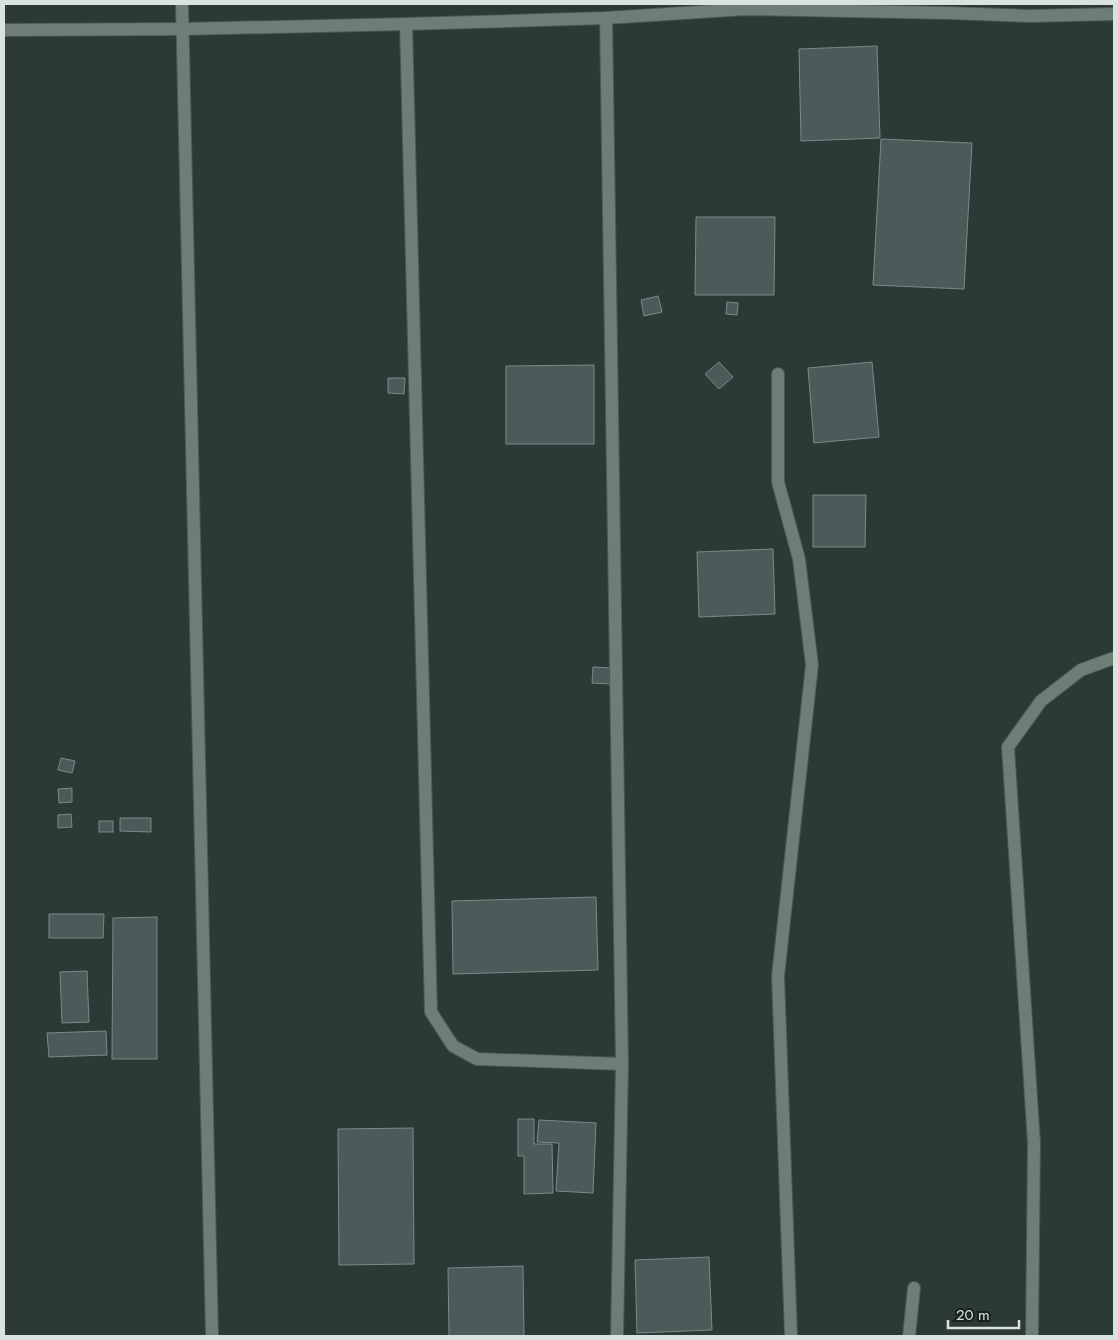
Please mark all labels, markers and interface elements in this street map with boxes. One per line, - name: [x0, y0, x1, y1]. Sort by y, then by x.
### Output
- scale bar: [948, 1298, 1019, 1330]
- text: 20 m: [956, 1304, 990, 1326]

